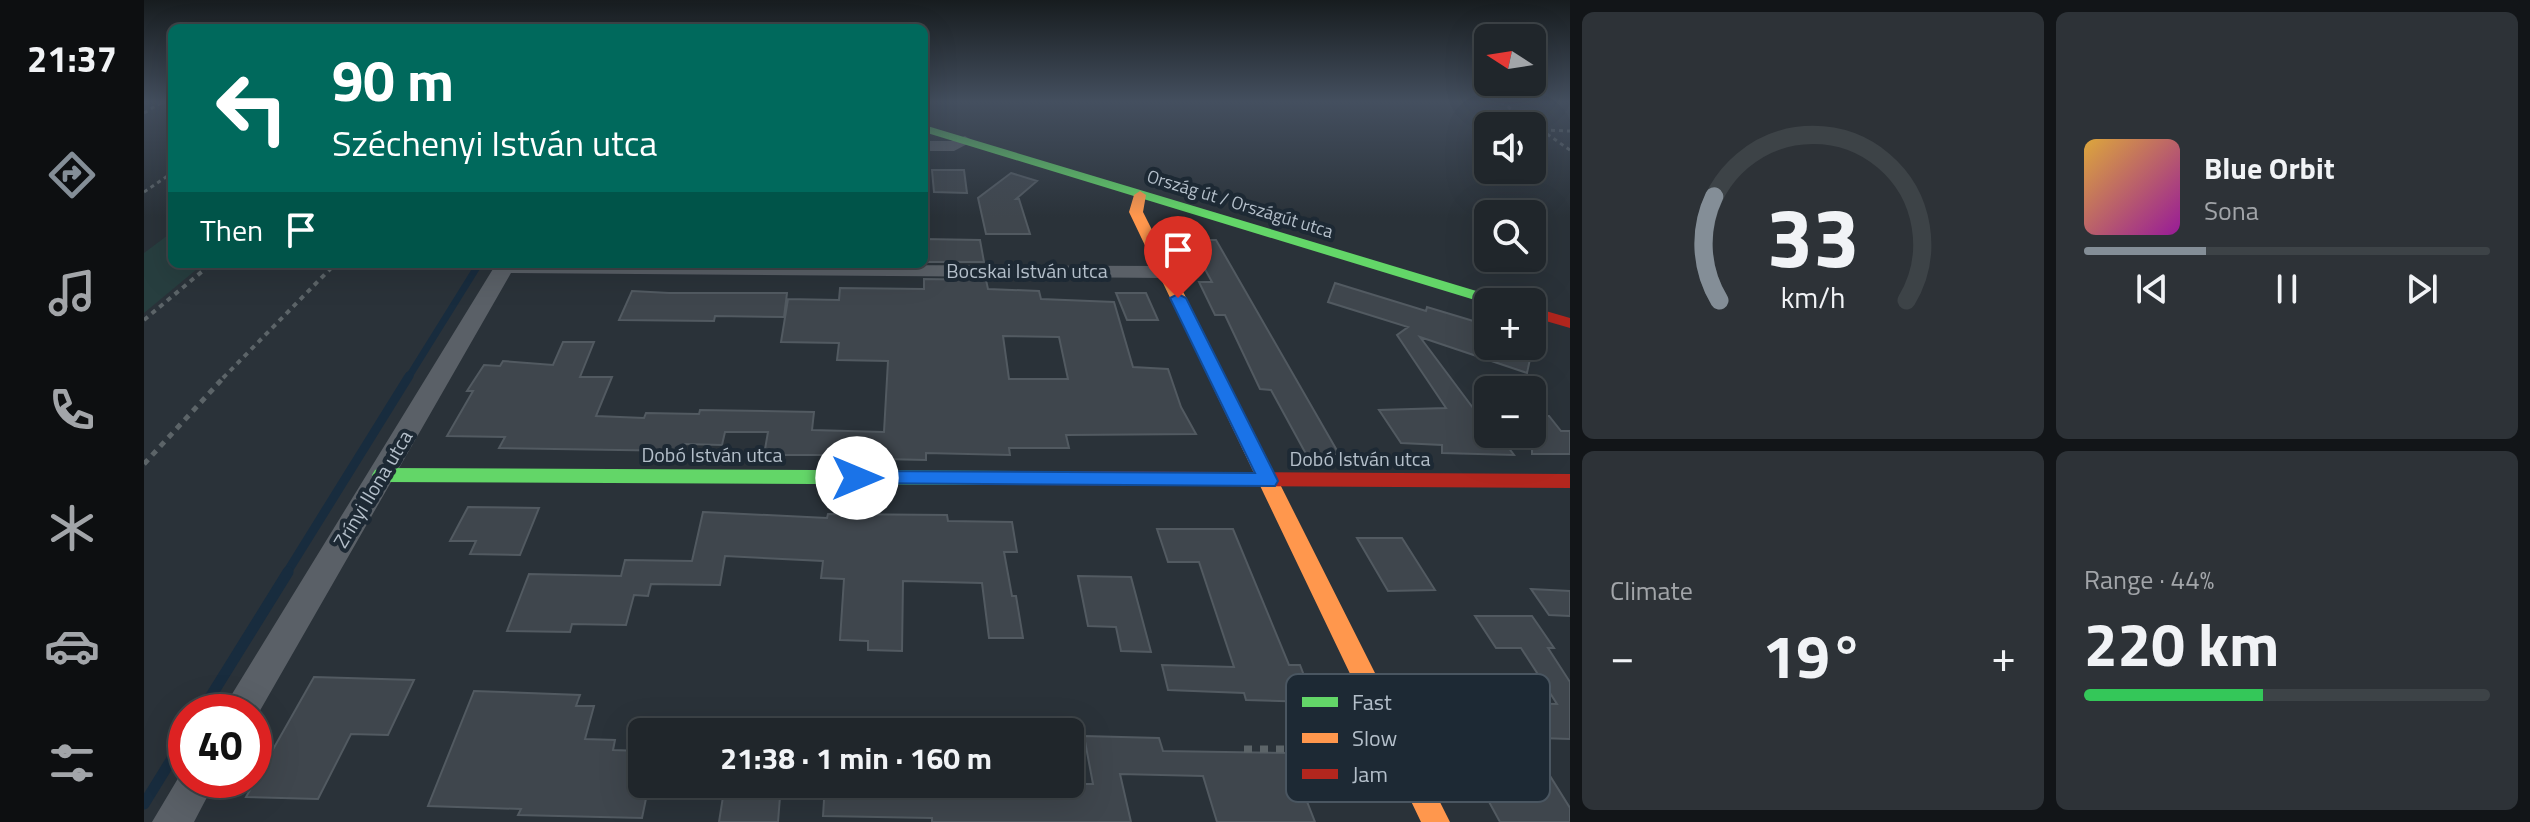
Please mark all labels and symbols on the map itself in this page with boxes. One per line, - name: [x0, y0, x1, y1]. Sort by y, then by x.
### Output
- north arrow: [1474, 24, 1546, 96]
- street label: Ország út / Országút utca: [1144, 162, 1337, 245]
- pin: [1144, 216, 1212, 298]
- street label: Bocskai István utca: [946, 255, 1108, 286]
- street label: Zrínyi Ilona utca: [325, 424, 420, 554]
- position arrow: [815, 436, 899, 520]
- street label: Dobó István utca: [641, 439, 783, 470]
- street label: Dobó István utca: [1289, 443, 1431, 474]
- legend: [1286, 674, 1550, 802]
- text: Fast: [1352, 685, 1392, 719]
- speed limit sign: 40: [168, 694, 272, 798]
- text: Slow: [1352, 721, 1398, 755]
- text: Jam: [1352, 757, 1388, 791]

